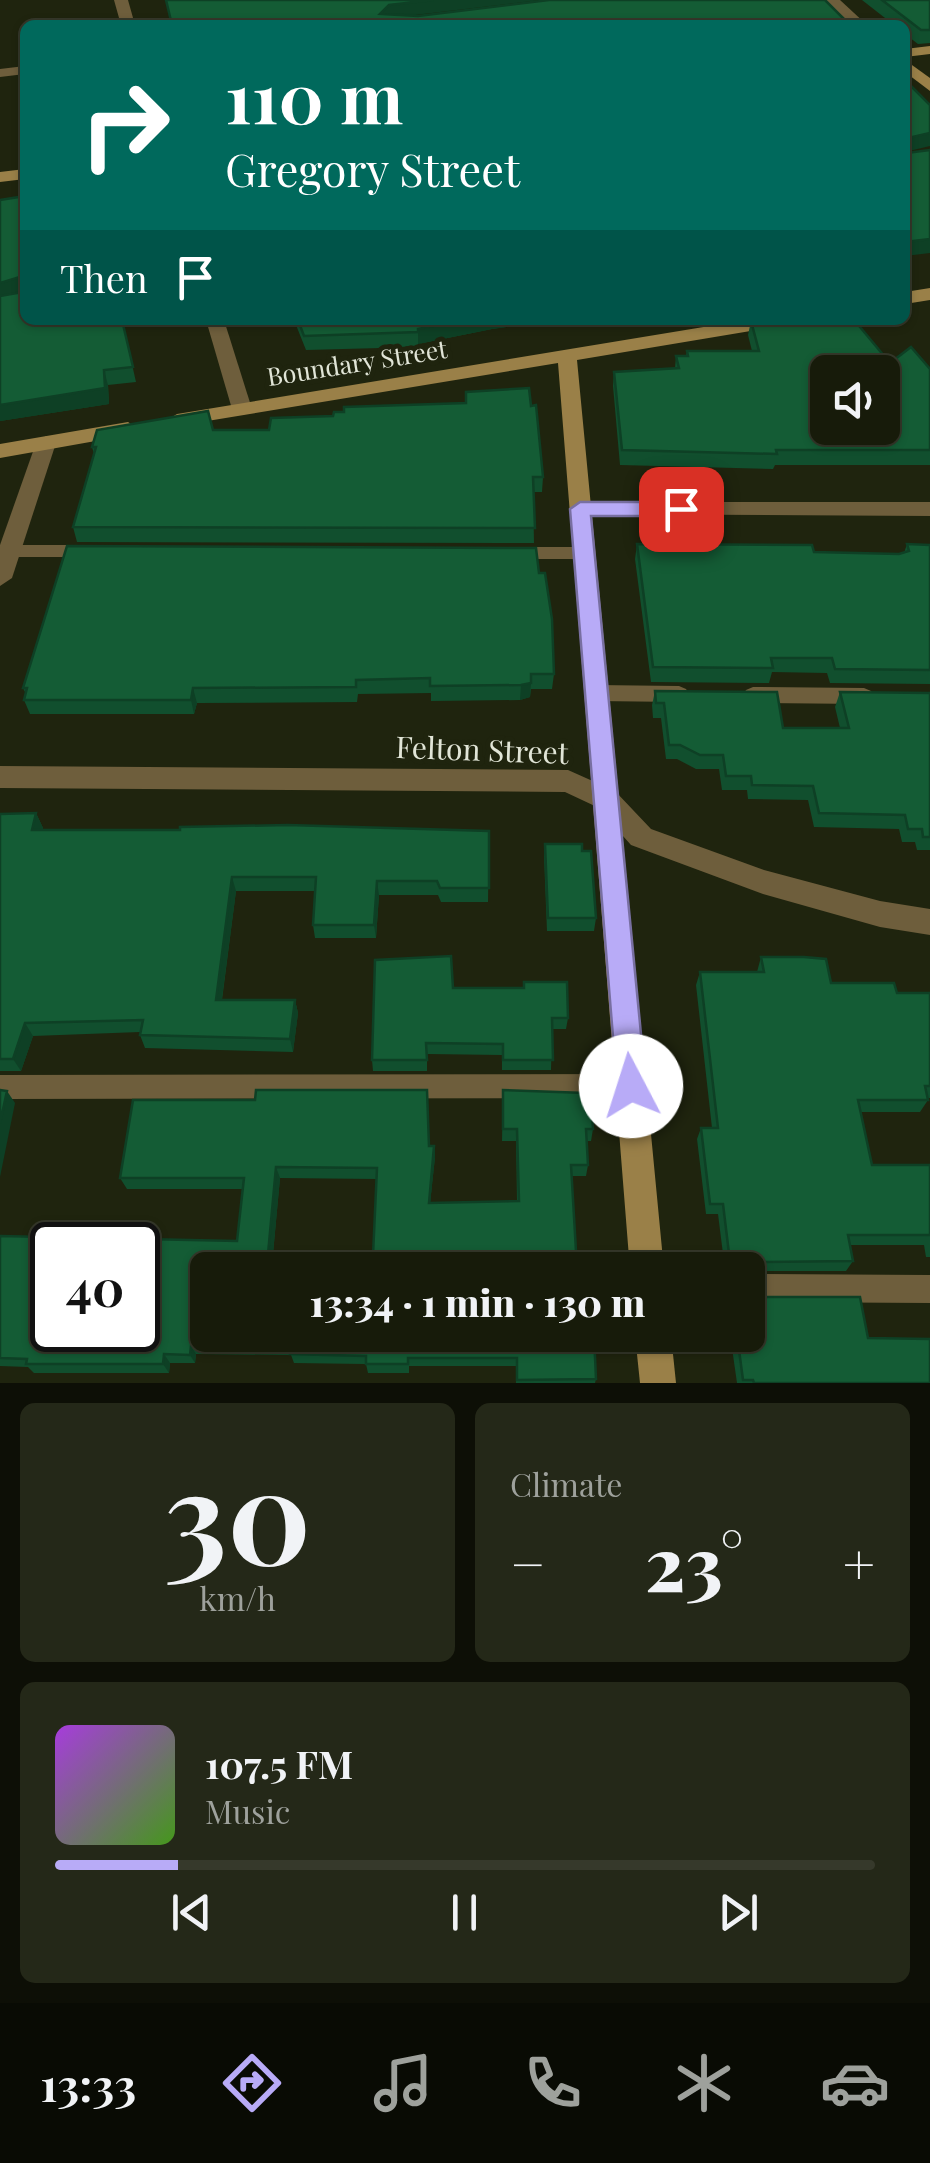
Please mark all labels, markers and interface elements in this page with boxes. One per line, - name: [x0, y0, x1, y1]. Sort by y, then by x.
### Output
- text: 110 m: [225, 48, 403, 142]
- icon: right: [60, 60, 190, 190]
- text: Gregory Street: [225, 138, 520, 198]
- icon: arrive: [168, 250, 223, 305]
- text: Then: [60, 252, 148, 303]
- street label: Boundary Street: [264, 331, 450, 392]
- map controls: [810, 355, 900, 445]
- button: sound: [810, 355, 900, 445]
- pin: [639, 467, 724, 552]
- icon: arrive: [654, 482, 709, 537]
- street label: Felton Street: [395, 726, 570, 772]
- position arrow: [579, 1034, 683, 1138]
- speed limit sign: 40: [30, 1222, 160, 1352]
- text: 13:34 · 1 min · 130 m: [310, 1276, 645, 1327]
- text: 30: [164, 1424, 311, 1598]
- text: Climate: [510, 1462, 622, 1505]
- text: 23°: [645, 1511, 743, 1611]
- text: −: [510, 1525, 546, 1599]
- text: +: [843, 1525, 875, 1599]
- text: km/h: [199, 1576, 276, 1619]
- text: 107.5 FM: [205, 1738, 353, 1789]
- text: Music: [205, 1789, 290, 1832]
- icon: previous: [164, 1885, 219, 1940]
- icon: pause: [437, 1885, 492, 1940]
- icon: next: [711, 1885, 766, 1940]
- icon: directions: [217, 2048, 287, 2118]
- icon: music: [368, 2048, 438, 2118]
- icon: phone: [518, 2048, 588, 2118]
- icon: climate: [669, 2048, 739, 2118]
- icon: car: [820, 2048, 890, 2118]
- text: 13:33: [40, 2053, 136, 2113]

